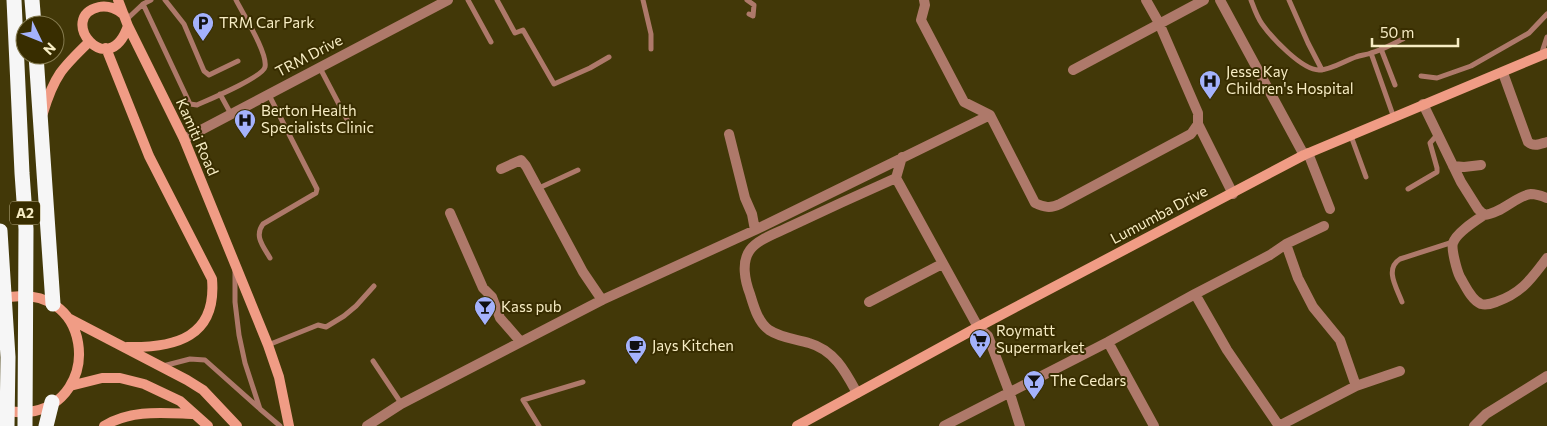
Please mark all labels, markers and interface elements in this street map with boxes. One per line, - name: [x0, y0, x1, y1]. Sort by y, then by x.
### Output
- parking icon: TRM Car Park: [191, 11, 215, 42]
- place label: TRM Car Park: [219, 13, 314, 31]
- north arrow: [15, 15, 65, 65]
- scale bar: [1372, 15, 1458, 47]
- text: 50 m: [1380, 23, 1414, 41]
- street label: TRM Drive: [272, 30, 345, 80]
- text: N: [40, 40, 60, 59]
- place label: Jesse Kay Children's Hospital: [1226, 62, 1354, 97]
- hospital icon: Jesse Kay Children's Hospital: [1198, 69, 1222, 100]
- street label: Kamiti Road: [173, 95, 223, 178]
- place label: Berton Health Specialists Clinic: [261, 101, 374, 136]
- hospital icon: Berton Health Specialists Clinic: [233, 108, 257, 139]
- street label: Lumumba Drive: [1107, 181, 1210, 247]
- road number: A2: [10, 202, 40, 224]
- bar icon: Kass pub: [473, 295, 497, 326]
- place label: Kass pub: [501, 297, 562, 315]
- place label: Roymatt Supermarket: [996, 321, 1085, 356]
- supermarket icon: Roymatt Supermarket: [968, 328, 992, 359]
- cafe icon: Jays Kitchen: [624, 334, 648, 365]
- place label: Jays Kitchen: [652, 336, 734, 354]
- bar icon: The Cedars: [1022, 369, 1046, 400]
- place label: The Cedars: [1050, 371, 1126, 389]

